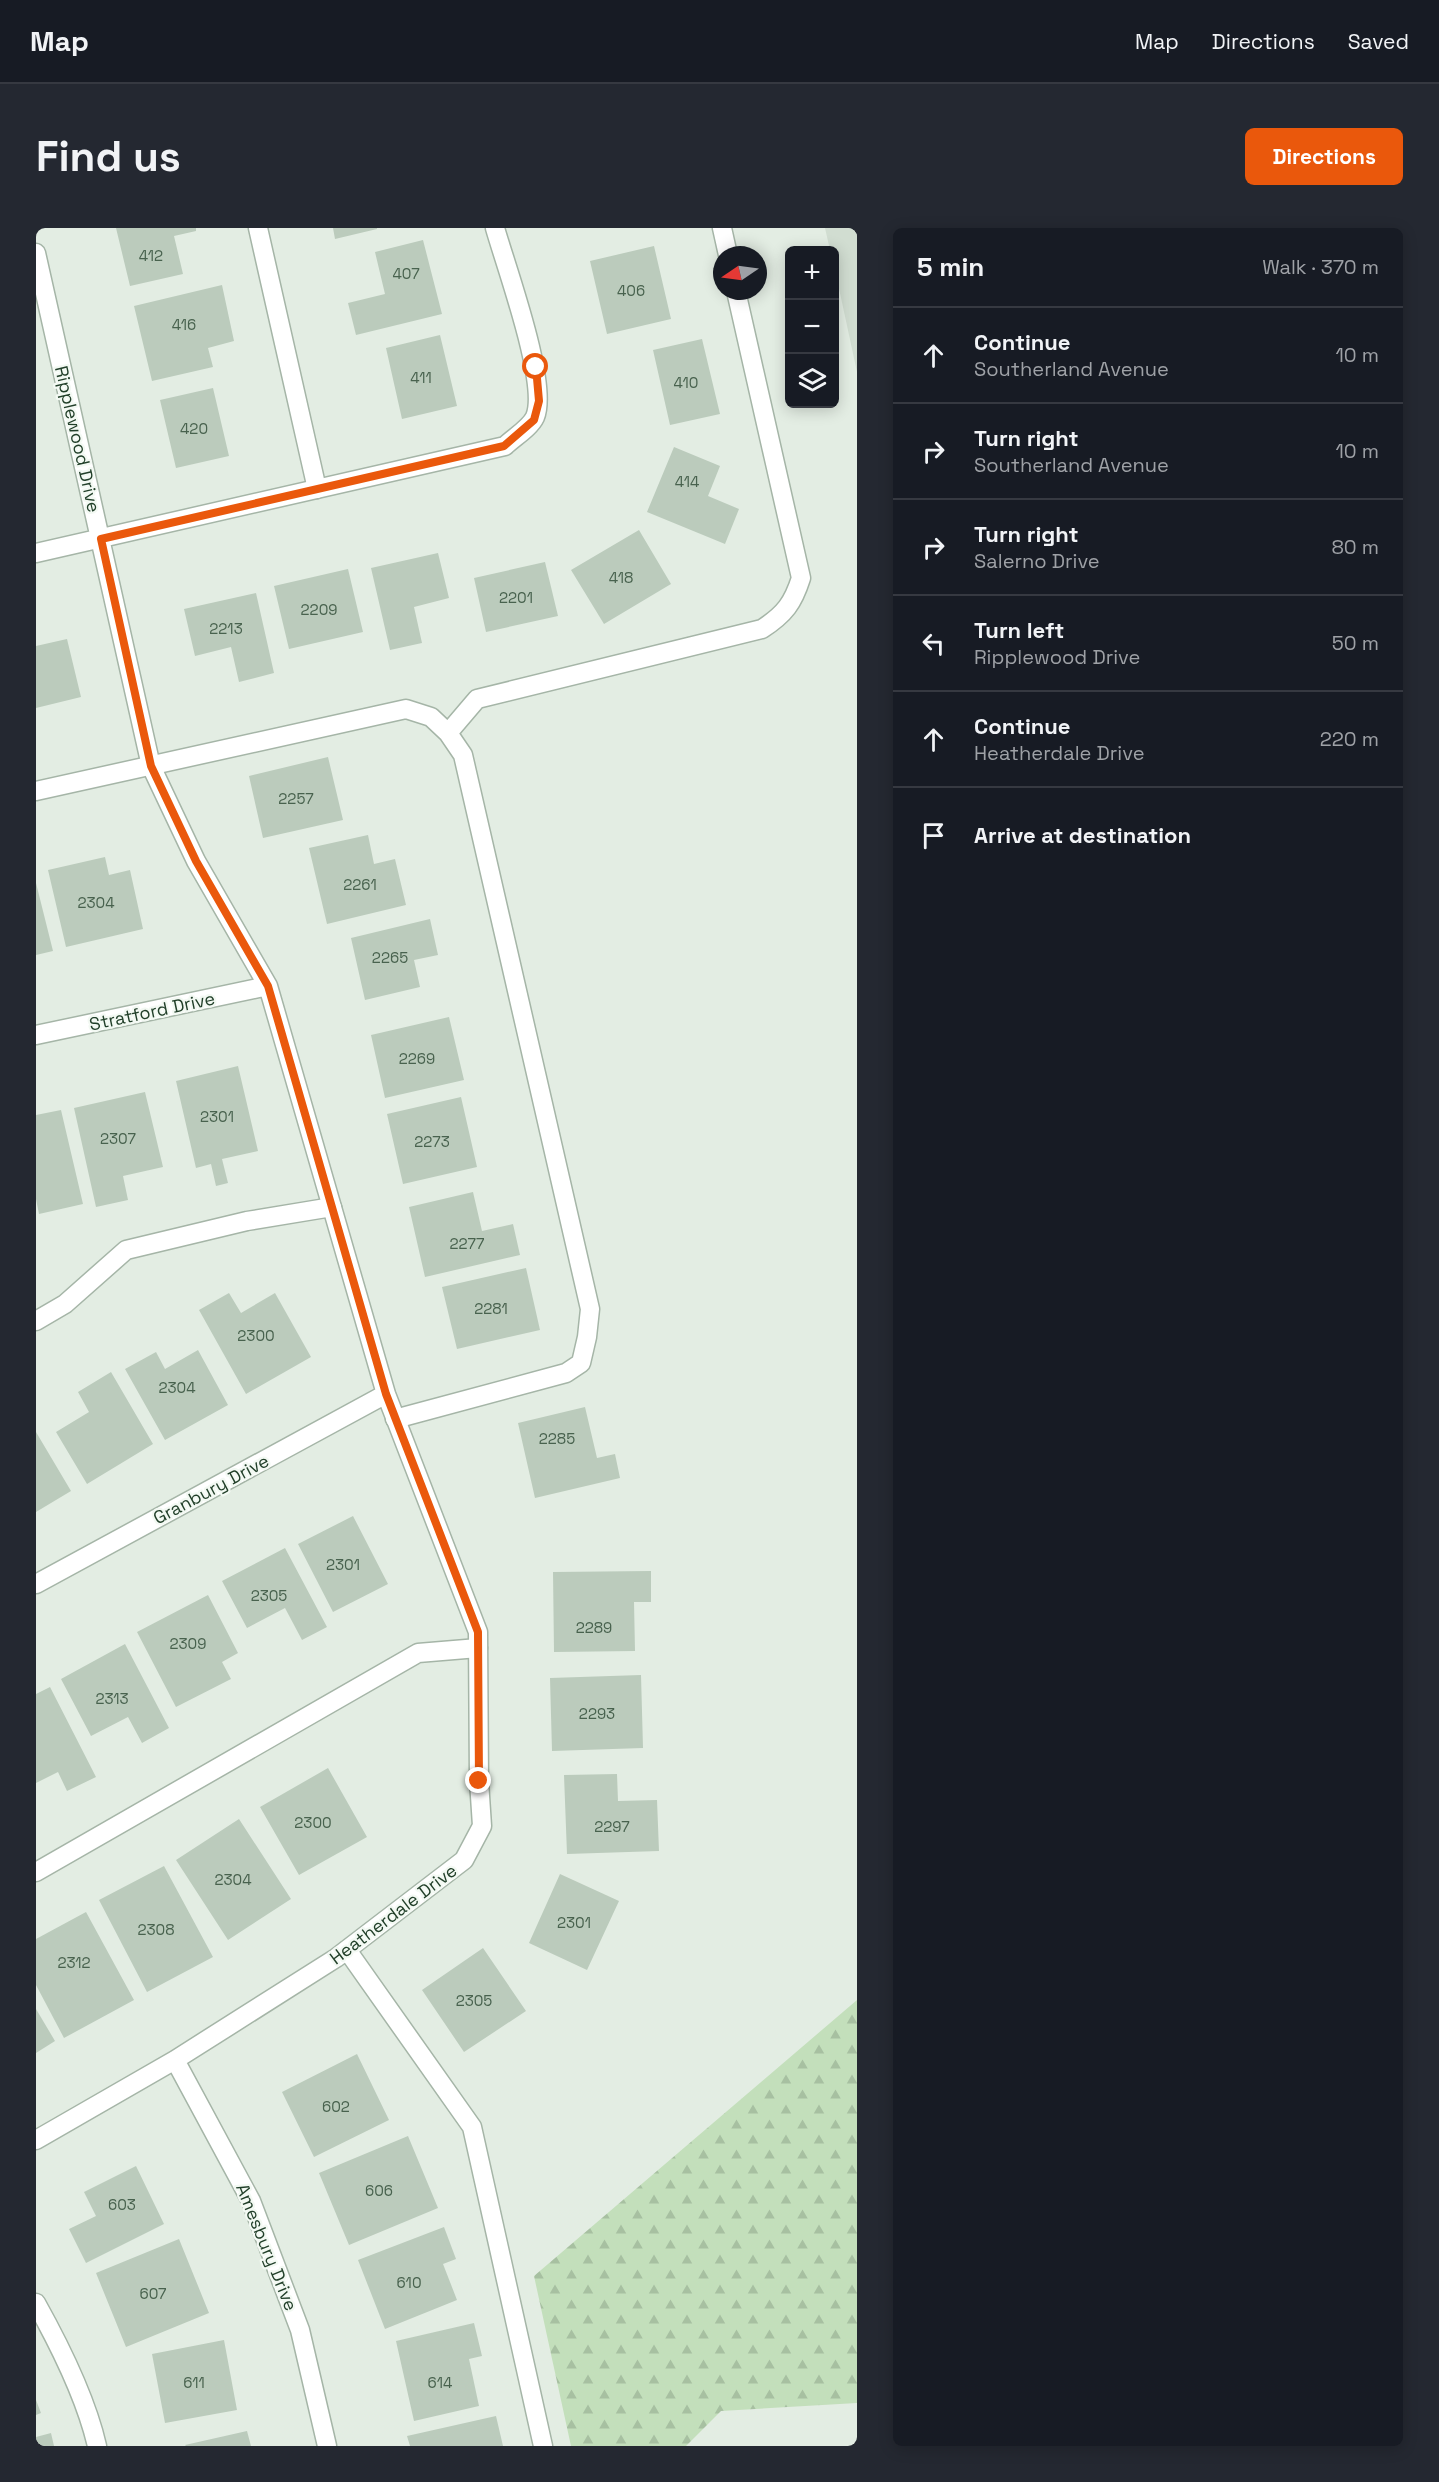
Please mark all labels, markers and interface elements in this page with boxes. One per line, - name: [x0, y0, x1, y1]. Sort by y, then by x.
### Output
- text: Map: [30, 23, 89, 59]
- text: Map: [1135, 28, 1179, 55]
- text: Directions: [1212, 28, 1315, 55]
- text: Saved: [1348, 28, 1409, 55]
- button: Directions: [1245, 128, 1403, 185]
- text: Find us: [36, 130, 181, 183]
- house number: 412: [139, 246, 163, 265]
- north arrow: [713, 246, 767, 300]
- map controls: [785, 246, 839, 408]
- button: +: [785, 246, 839, 300]
- text: 5 min: [917, 250, 984, 284]
- text: Walk · 370 m: [1262, 254, 1379, 280]
- house number: 407: [392, 264, 420, 283]
- house number: 406: [617, 281, 645, 300]
- button: −: [785, 300, 839, 354]
- house number: 416: [172, 315, 196, 334]
- text: Continue: [974, 328, 1070, 356]
- icon: ahead: [917, 339, 950, 372]
- text: 10 m: [1335, 342, 1379, 368]
- route start: [522, 353, 548, 379]
- button: layers: [785, 354, 839, 408]
- text: Southerland Avenue: [974, 356, 1169, 382]
- street label: Ripplewood Drive: [50, 363, 106, 515]
- house number: 411: [410, 368, 432, 387]
- house number: 410: [674, 373, 698, 392]
- house number: 420: [180, 419, 208, 438]
- text: Turn right: [974, 424, 1079, 452]
- icon: right: [917, 435, 950, 468]
- text: 10 m: [1335, 438, 1379, 464]
- text: Southerland Avenue: [974, 452, 1169, 478]
- house number: 414: [675, 472, 699, 491]
- text: Turn right: [974, 520, 1079, 548]
- icon: right: [917, 531, 950, 564]
- text: 80 m: [1331, 534, 1379, 560]
- text: Salerno Drive: [974, 548, 1100, 574]
- house number: 418: [609, 568, 633, 587]
- house number: 2201: [499, 588, 533, 607]
- house number: 2209: [301, 600, 337, 619]
- text: Turn left: [974, 616, 1064, 644]
- house number: 2213: [209, 619, 243, 638]
- icon: left: [917, 627, 950, 660]
- text: 50 m: [1332, 630, 1379, 656]
- text: Ripplewood Drive: [974, 644, 1140, 670]
- text: Continue: [974, 712, 1070, 740]
- icon: ahead: [917, 723, 950, 756]
- text: 220 m: [1320, 726, 1379, 752]
- text: Heatherdale Drive: [974, 740, 1144, 766]
- house number: 2257: [278, 789, 314, 808]
- icon: arrive: [917, 819, 950, 852]
- text: Arrive at destination: [974, 821, 1191, 849]
- house number: 2261: [343, 875, 377, 894]
- house number: 2304: [77, 893, 115, 912]
- house number: 2265: [372, 948, 408, 967]
- street label: Stratford Drive: [87, 986, 217, 1036]
- house number: 2269: [399, 1049, 435, 1068]
- house number: 2301: [200, 1107, 234, 1126]
- house number: 2307: [100, 1129, 136, 1148]
- house number: 2273: [414, 1132, 450, 1151]
- house number: 2277: [450, 1234, 484, 1253]
- house number: 2281: [474, 1299, 508, 1318]
- house number: 2300: [237, 1326, 275, 1345]
- house number: 2304: [158, 1378, 196, 1397]
- house number: 2285: [539, 1429, 575, 1448]
- street label: Granbury Drive: [149, 1449, 273, 1529]
- house number: 2301: [326, 1555, 360, 1574]
- house number: 2305: [251, 1586, 287, 1605]
- house number: 2289: [576, 1618, 612, 1637]
- house number: 2309: [170, 1634, 206, 1653]
- house number: 2313: [95, 1689, 129, 1708]
- house number: 2293: [579, 1704, 615, 1723]
- route end: [465, 1767, 491, 1793]
- house number: 2300: [294, 1813, 332, 1832]
- house number: 2297: [594, 1817, 630, 1836]
- street label: Heatherdale Drive: [325, 1859, 461, 1969]
- house number: 2304: [214, 1870, 252, 1889]
- house number: 2301: [557, 1913, 591, 1932]
- house number: 2308: [137, 1920, 175, 1939]
- house number: 2312: [57, 1953, 91, 1972]
- house number: 2305: [456, 1991, 492, 2010]
- house number: 602: [322, 2097, 350, 2116]
- street label: Amesbury Drive: [231, 2180, 303, 2314]
- house number: 606: [365, 2181, 393, 2200]
- house number: 603: [108, 2195, 136, 2214]
- house number: 610: [396, 2273, 422, 2292]
- house number: 607: [140, 2284, 167, 2303]
- house number: 611: [183, 2373, 205, 2392]
- house number: 614: [428, 2373, 452, 2392]

